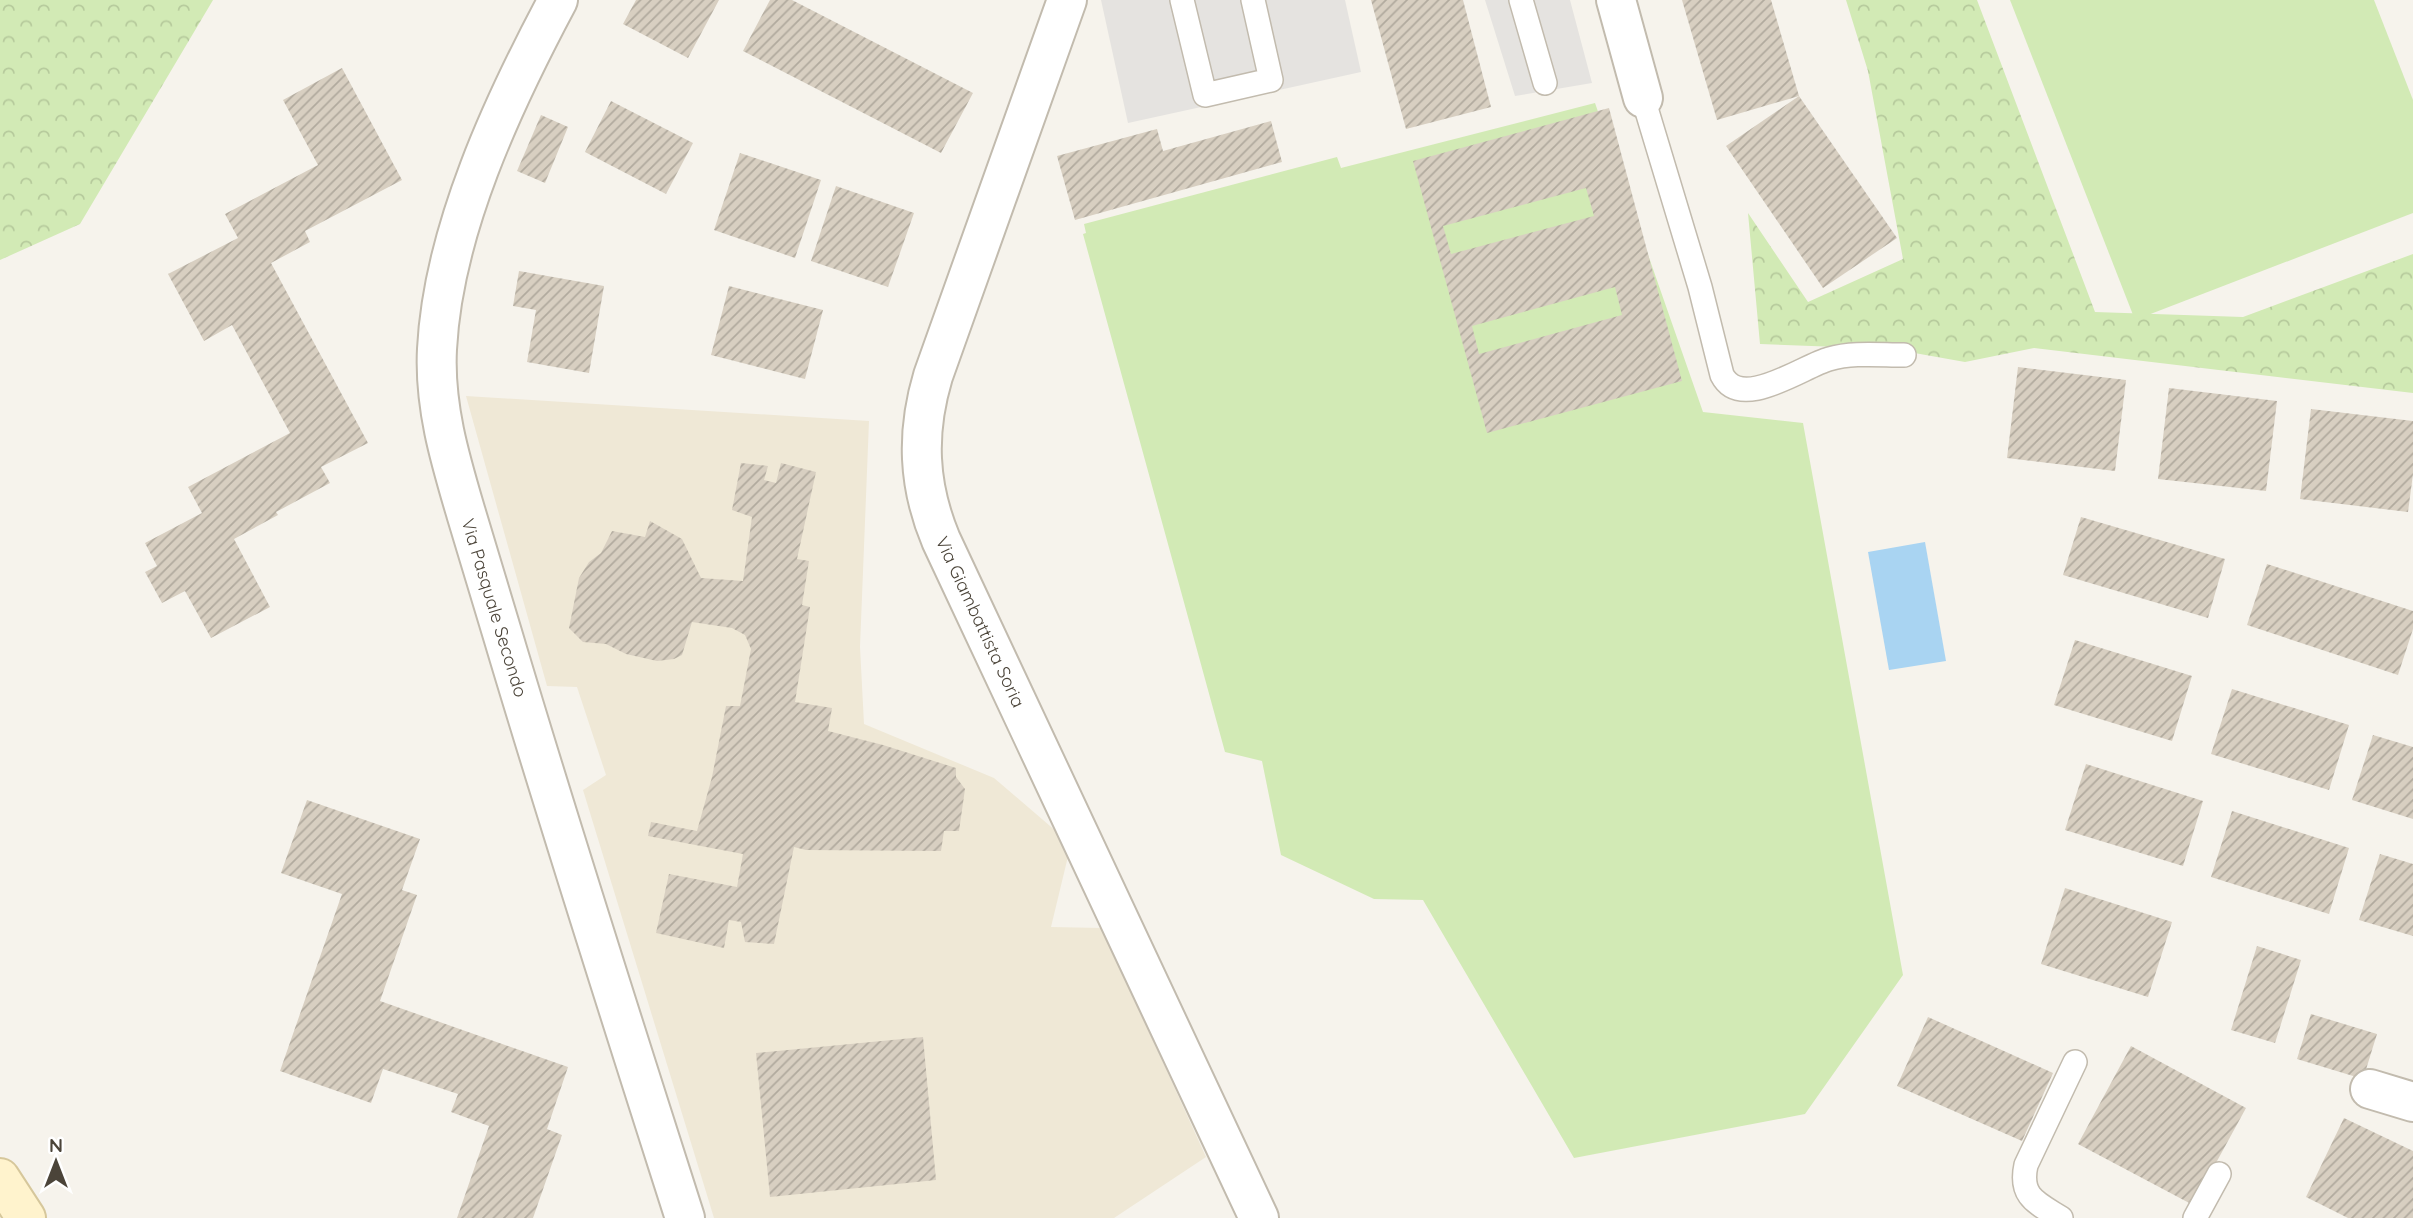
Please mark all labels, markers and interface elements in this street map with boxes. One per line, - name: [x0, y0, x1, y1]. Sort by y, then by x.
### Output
- street label: Via Pasquale Secondo: [456, 516, 533, 700]
- street label: Via Giambattista Soria: [931, 533, 1030, 711]
- north arrow: [21, 1127, 91, 1197]
- text: N: [49, 1133, 63, 1157]

